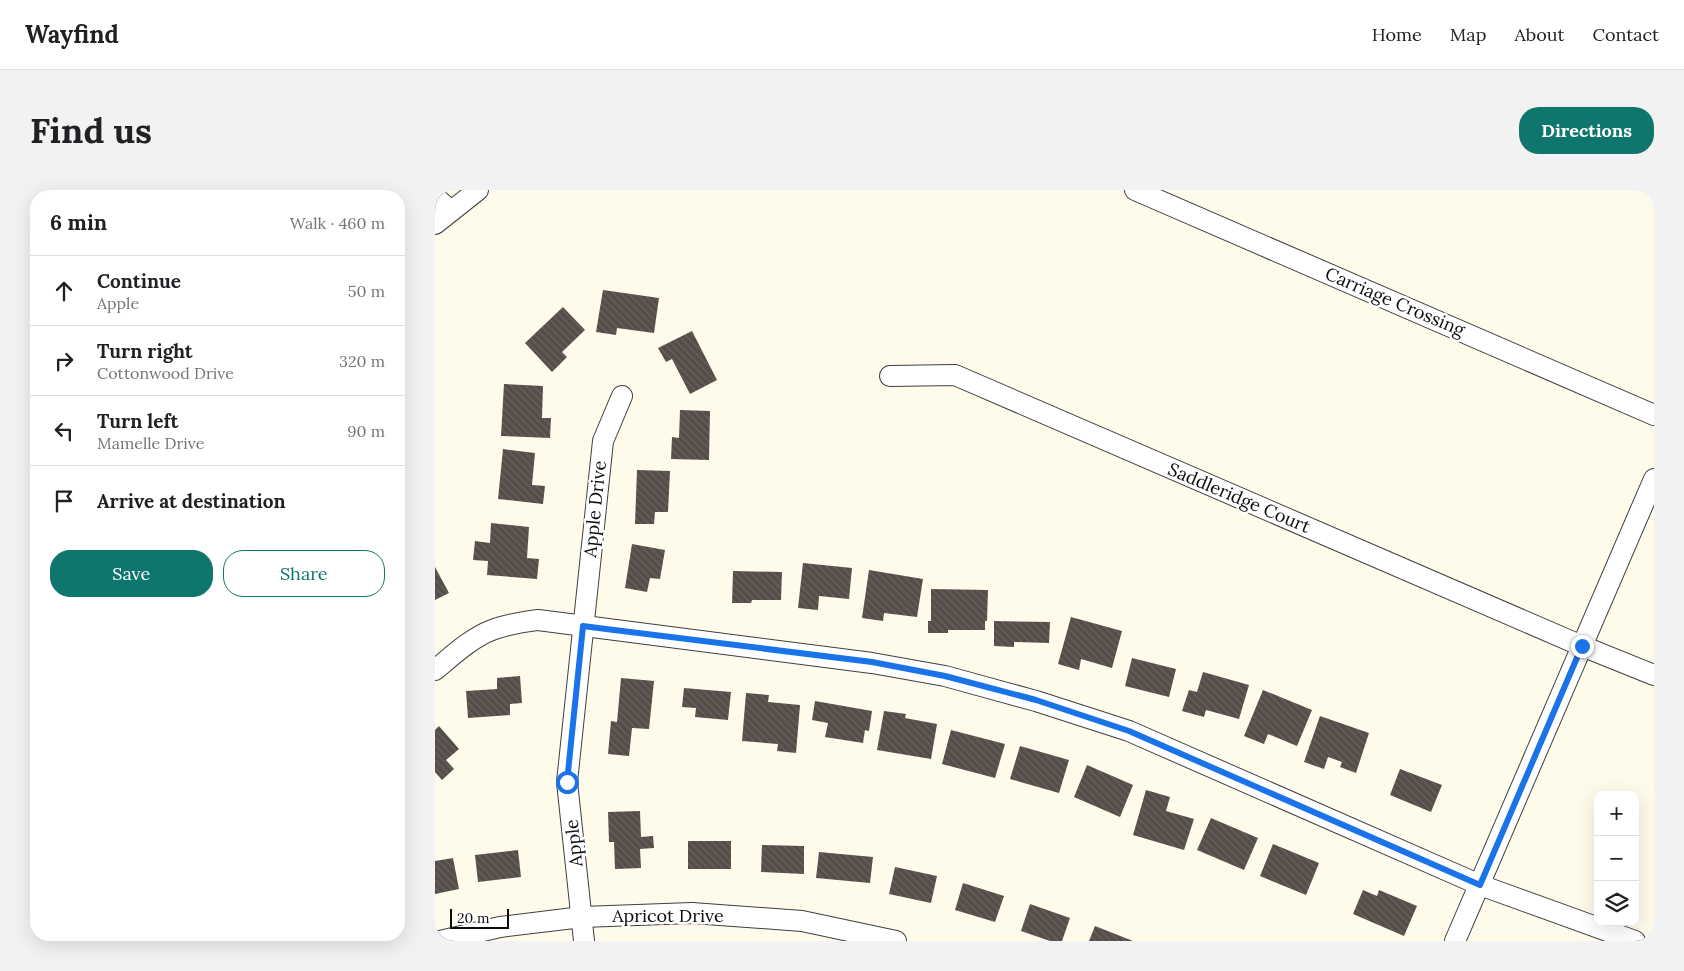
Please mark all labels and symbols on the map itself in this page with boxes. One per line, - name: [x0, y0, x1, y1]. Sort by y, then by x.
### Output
- street label: Carriage Crossing: [1322, 262, 1469, 342]
- street label: Saddleridge Court: [1165, 457, 1314, 538]
- street label: Apple Drive: [578, 459, 611, 559]
- route end: [1571, 635, 1594, 658]
- route start: [556, 771, 579, 794]
- street label: Apple: [560, 818, 588, 869]
- street label: Apricot Drive: [611, 904, 724, 927]
- scale bar: [450, 906, 509, 929]

